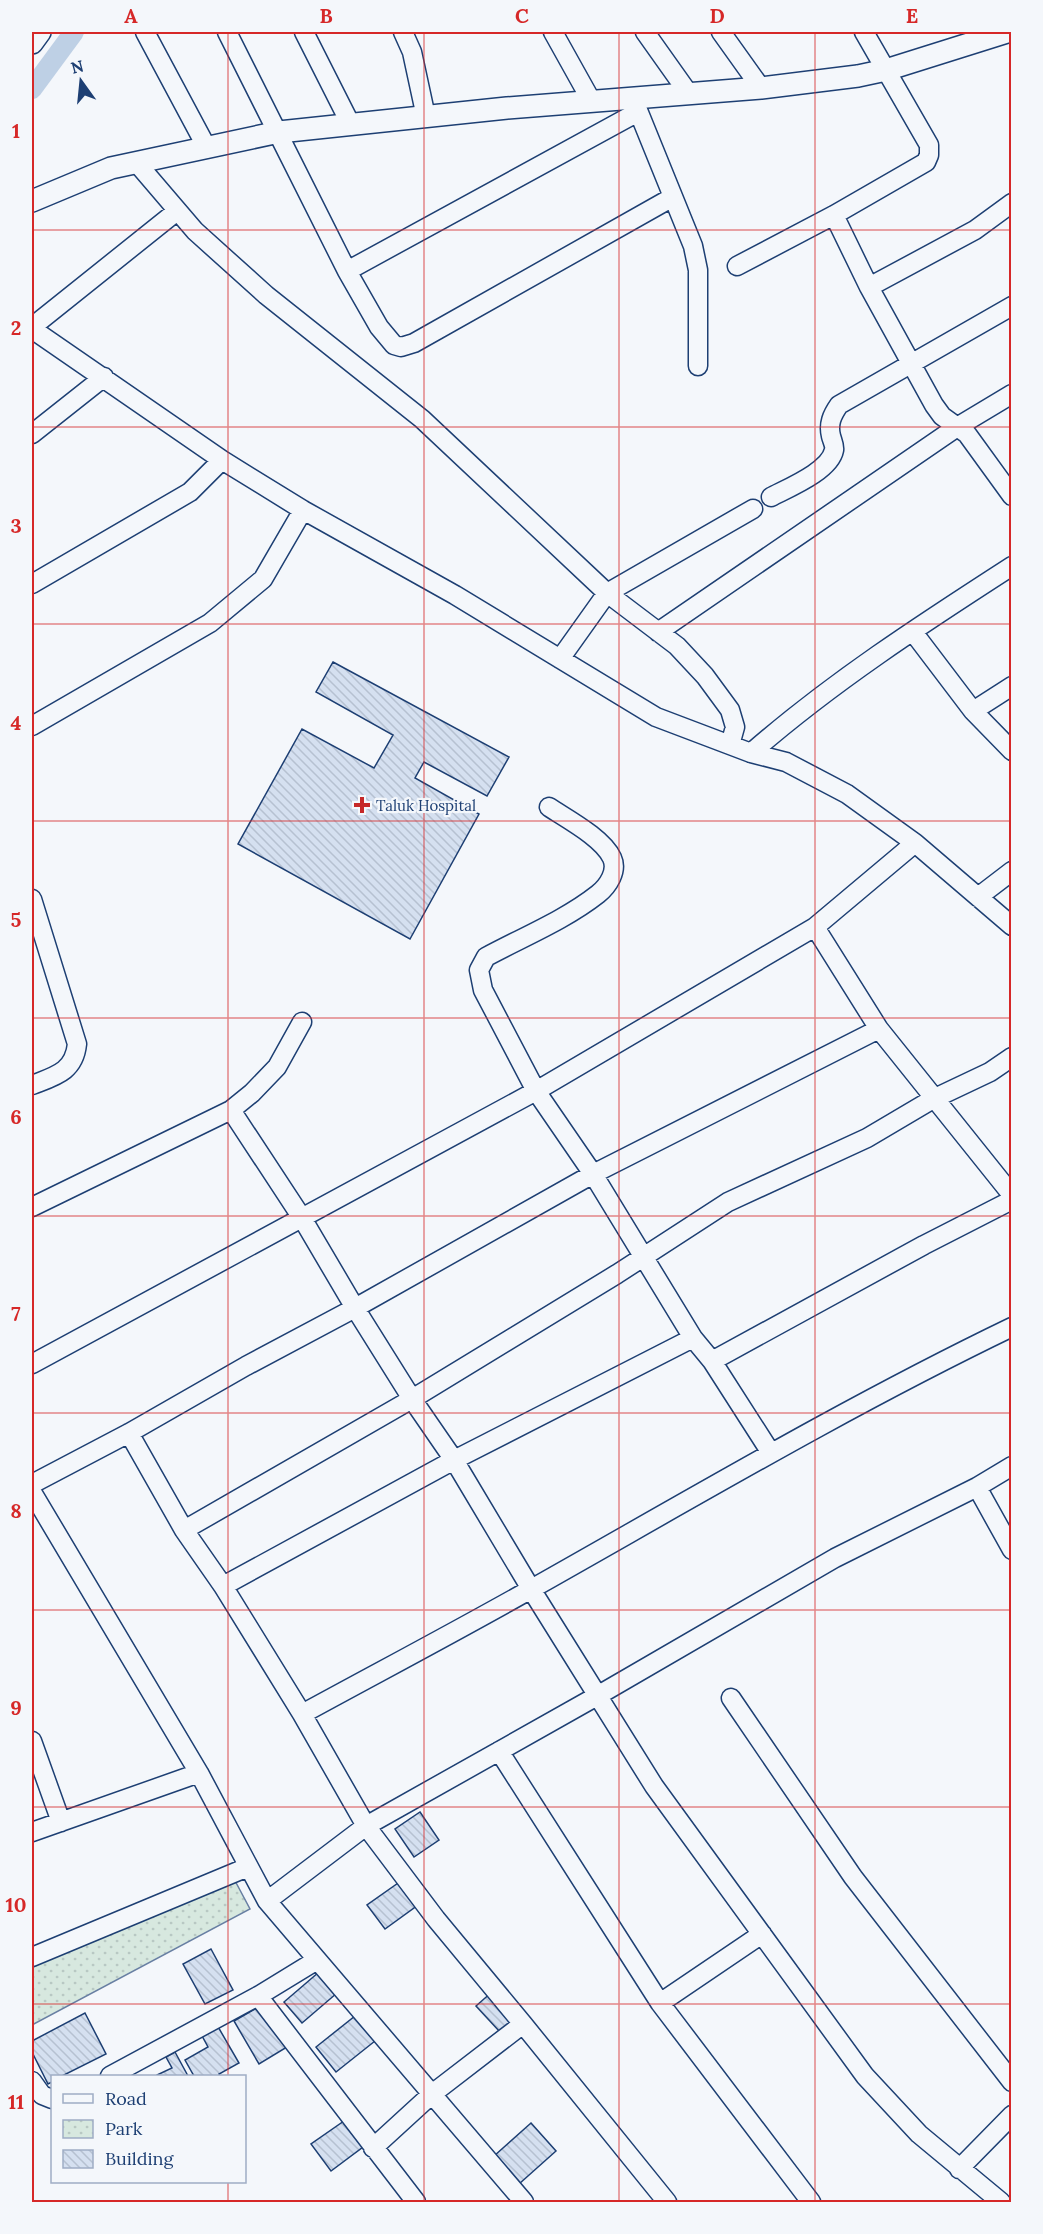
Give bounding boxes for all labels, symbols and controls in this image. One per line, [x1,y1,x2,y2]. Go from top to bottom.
text: A [124,3,138,28]
text: B [319,3,333,28]
text: C [515,3,529,28]
text: D [709,3,725,28]
text: E [906,3,918,28]
north arrow [51,51,111,111]
text: N [69,55,86,78]
text: 1 [12,118,20,143]
text: 2 [11,315,21,340]
text: 3 [10,513,22,538]
text: 4 [11,710,22,735]
marker: Taluk Hospital [353,796,371,814]
place label: Taluk Hospital [376,796,476,815]
text: 5 [11,907,22,932]
text: 6 [10,1104,22,1129]
text: 7 [11,1301,21,1326]
text: 8 [10,1498,22,1523]
text: 9 [10,1695,22,1720]
text: 10 [6,1892,26,1917]
legend [51,2075,246,2183]
text: Road [105,2087,147,2110]
text: 11 [8,2089,24,2114]
text: Park [105,2117,143,2140]
text: Building [105,2147,175,2170]

